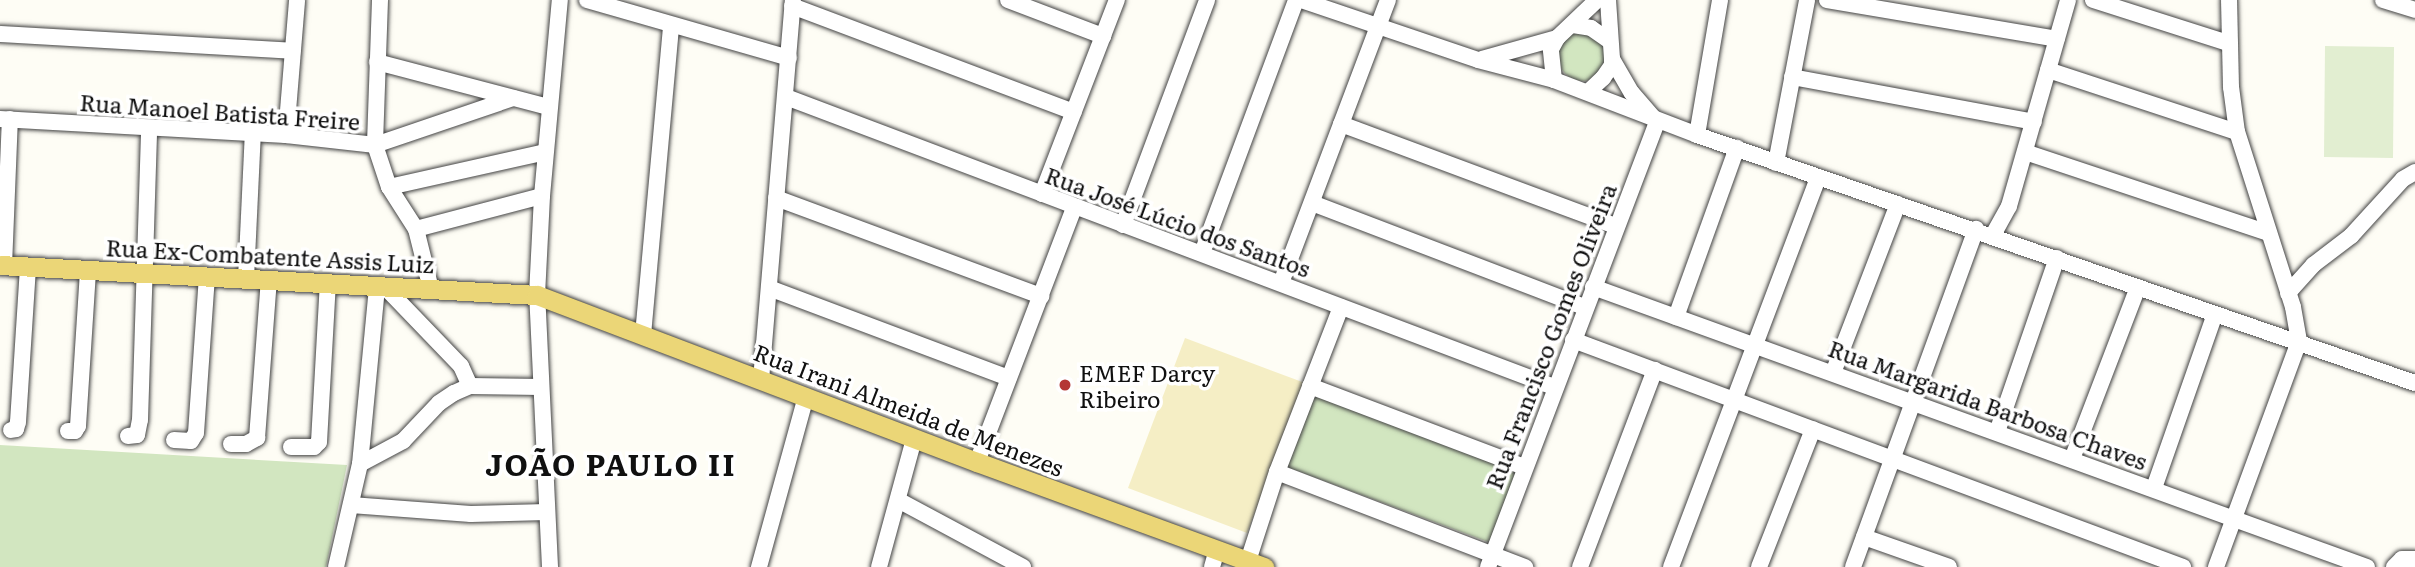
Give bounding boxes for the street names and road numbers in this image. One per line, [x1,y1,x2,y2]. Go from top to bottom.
street label: Rua Manoel Batista Freire [79,87,361,135]
street label: Rua José Lúcio dos Santos [1042,160,1314,282]
street label: Rua Francisco Gomes Oliveira [1479,179,1621,493]
street label: Rua Ex-Combatente Assis Luiz [105,233,435,277]
street label: Rua Margarida Barbosa Chaves [1825,333,2151,475]
street label: Rua Irani Almeida de Menezes [750,337,1068,481]

